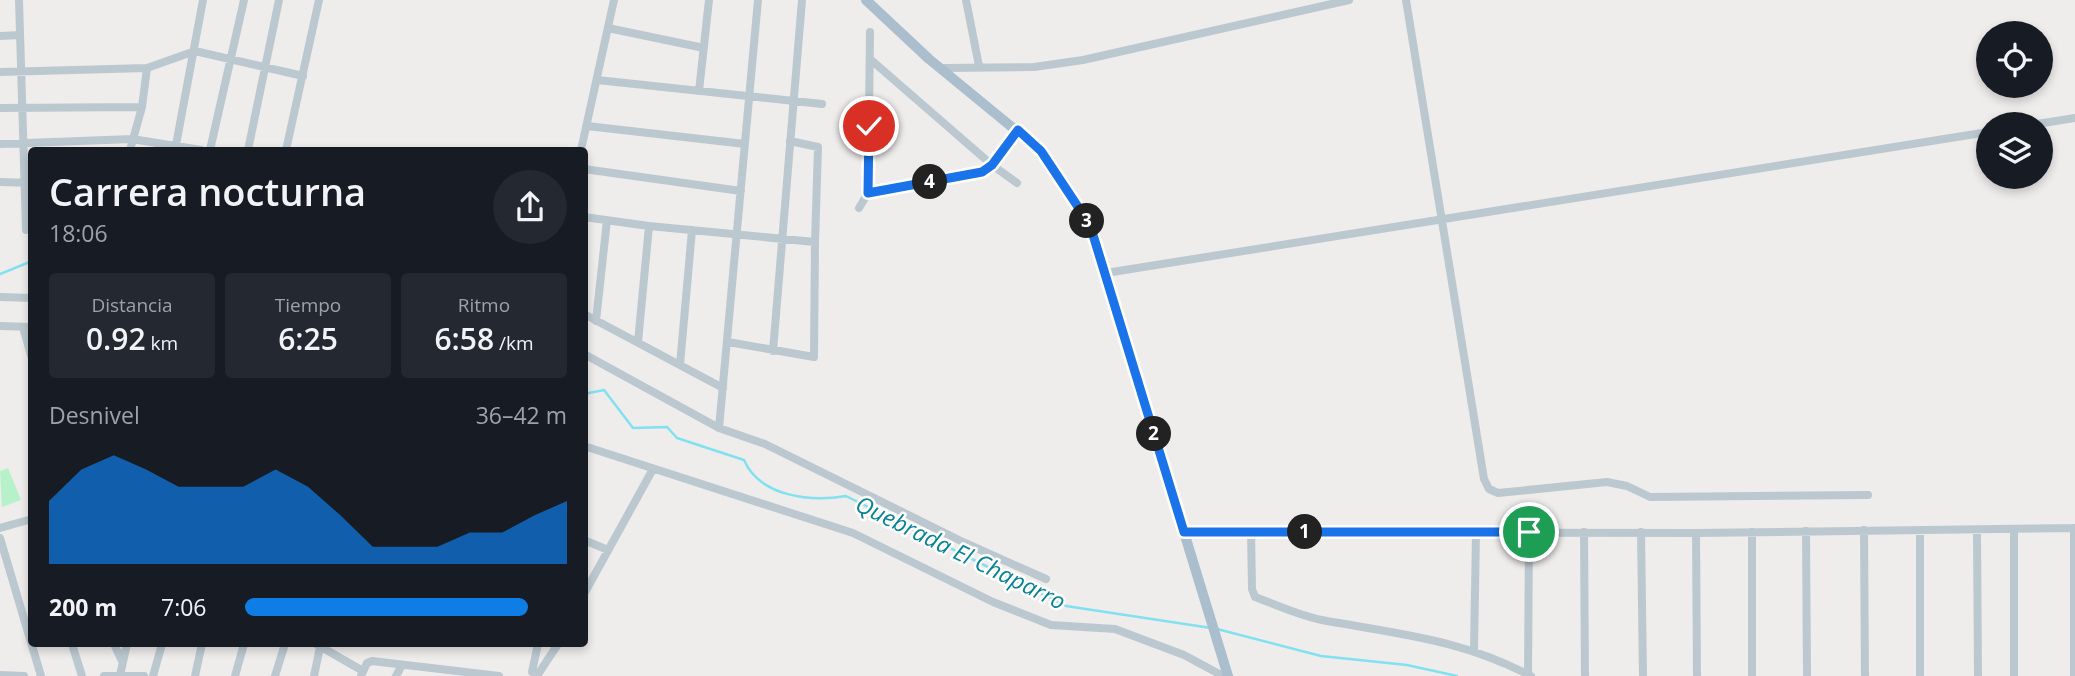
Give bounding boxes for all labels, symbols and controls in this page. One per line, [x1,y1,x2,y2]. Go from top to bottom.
map controls [1976,21,2053,189]
button: locate [1976,21,2053,98]
pin [839,96,899,156]
icon: check [850,107,888,145]
button: layers [1976,112,2053,189]
pin: 4 [912,164,948,200]
text: Carrera nocturna [49,165,366,217]
text: 4 [924,168,935,194]
button: share [493,170,567,244]
pin: 3 [1070,204,1104,238]
text: 3 [1081,207,1092,233]
text: 18:06 [49,217,108,249]
text: Distancia [91,292,173,318]
text: Tiempo [275,292,341,318]
text: Ritmo [458,292,510,318]
text: 0.92 [86,318,146,359]
text: 6:25 [278,318,338,359]
text: 6:58 [434,318,494,359]
text: km [146,330,178,356]
text: /km [494,330,534,356]
text: Desnivel [49,399,140,431]
text: 36–42 m [476,399,567,431]
pin: 2 [1136,416,1172,452]
text: 2 [1148,420,1159,446]
water label: Quebrada El Chaparro [851,487,1071,617]
pin [1499,502,1559,562]
icon: arrive [1510,513,1548,551]
pin: 1 [1288,514,1322,550]
text: 1 [1299,518,1310,544]
text: 200 m [49,591,117,623]
text: 7:06 [161,591,207,623]

